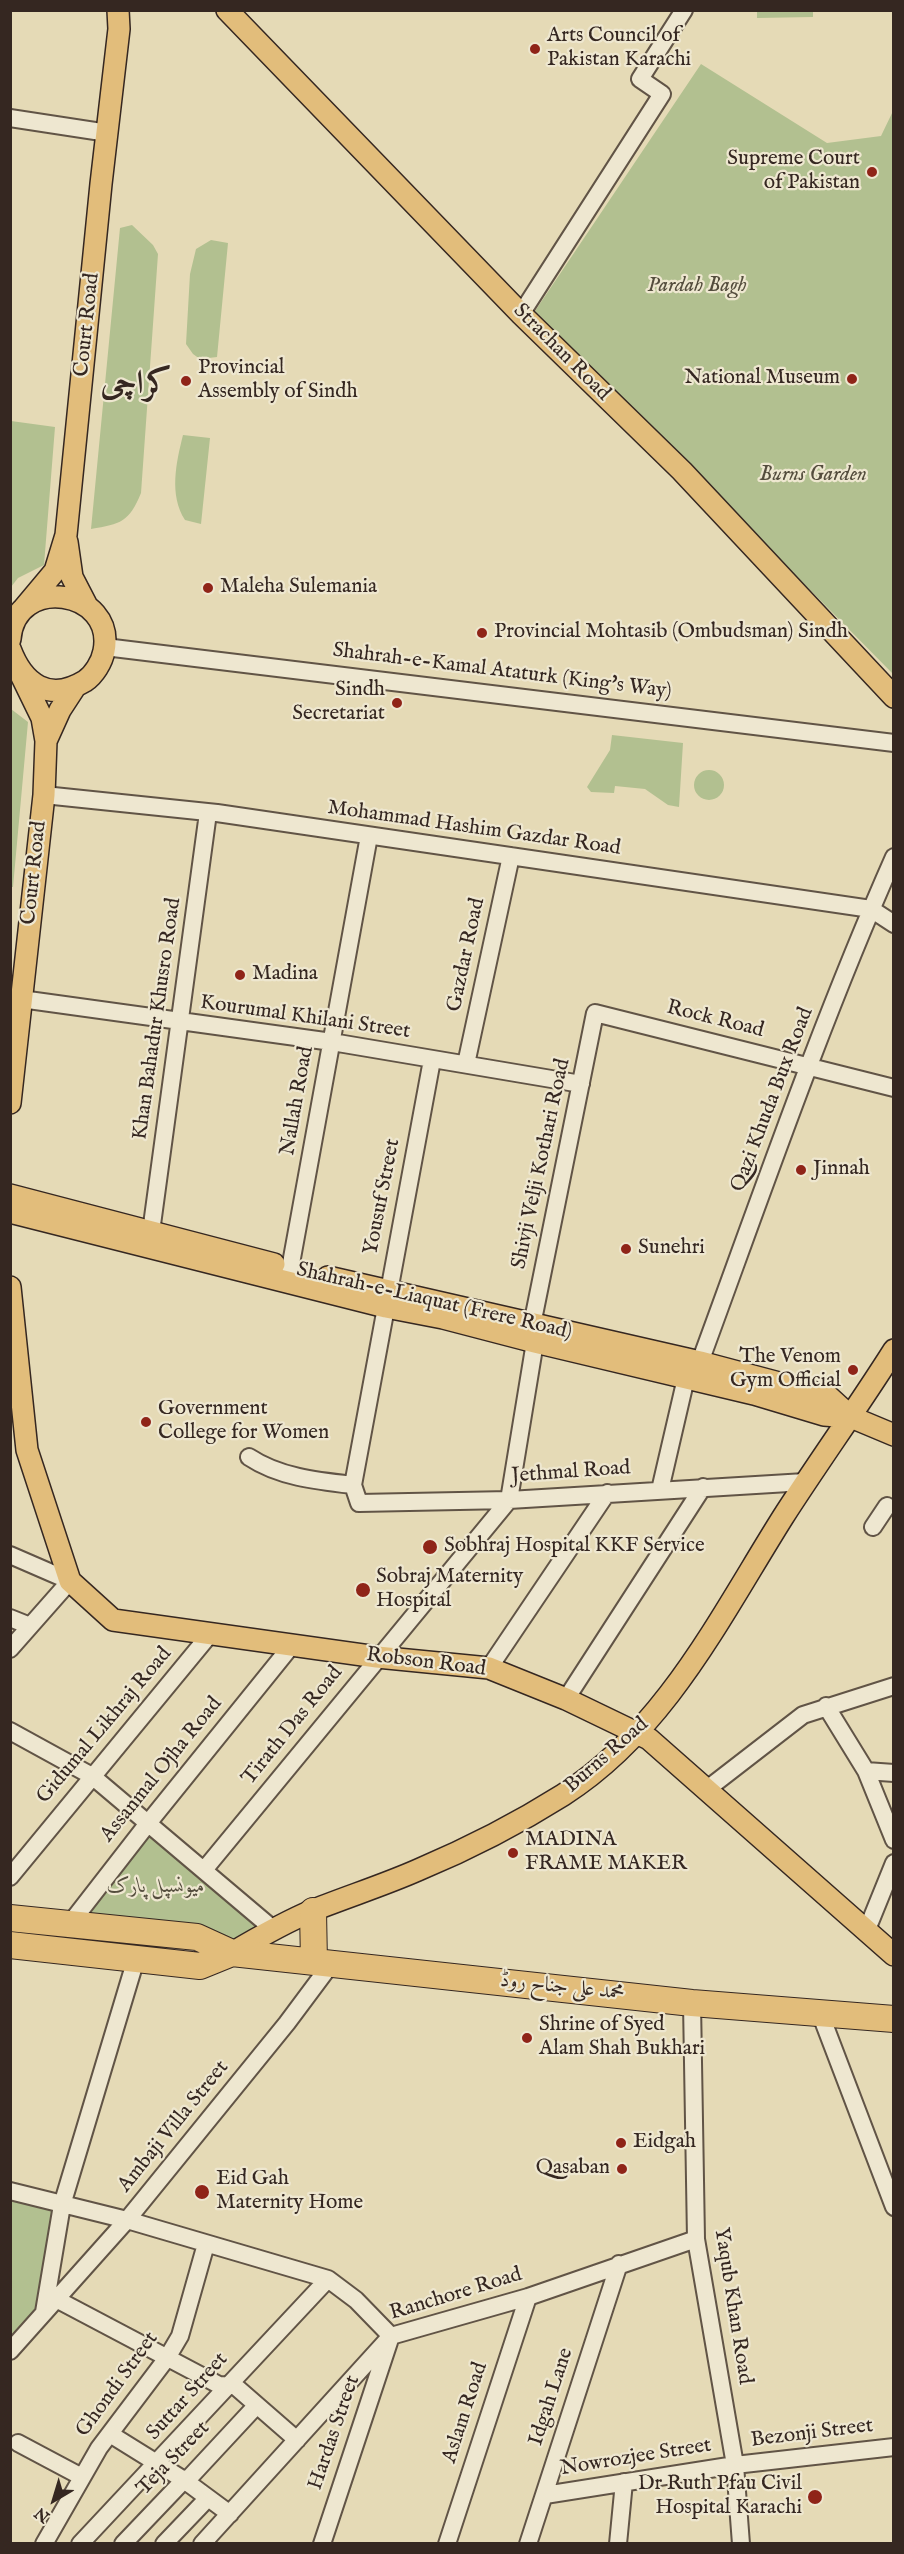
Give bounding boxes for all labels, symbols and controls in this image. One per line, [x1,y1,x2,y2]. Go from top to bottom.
place label: Arts Council of Pakistan Karachi [547,24,691,74]
marker: Arts Council of Pakistan Karachi [528,42,542,56]
place label: Supreme Court of Pakistan [727,147,860,197]
marker: Supreme Court of Pakistan [865,165,879,179]
street label: Court Road [70,272,106,378]
park label: Pardah Bagh [647,274,747,300]
street label: Strachan Road [507,299,615,407]
place label: Provincial Assembly of Sindh [198,356,358,406]
district label: کراچی [100,366,172,406]
place label: National Museum [684,366,840,392]
marker: National Museum [845,372,859,386]
marker: Provincial Assembly of Sindh [179,374,193,388]
park label: Burns Garden [759,463,867,489]
place label: Maleha Sulemania [220,575,377,601]
marker: Maleha Sulemania [201,581,215,595]
place label: Provincial Mohtasib (Ombudsman) Sindh [494,620,848,646]
marker: Provincial Mohtasib (Ombudsman) Sindh [475,626,489,640]
street label: Shahrah-e-Kamal Ataturk (King's Way) [331,639,673,705]
place label: Sindh Secretariat [292,678,385,728]
marker: Sindh Secretariat [390,696,404,710]
street label: Mohammad Hashim Gazdar Road [326,796,622,862]
street label: Court Road [17,820,53,926]
street label: Khan Bahadur Khusro Road [129,896,187,1142]
street label: Gazdar Road [443,896,491,1014]
place label: Madina [252,962,318,988]
marker: Madina [233,968,247,982]
street label: Kourumal Khilani Street [198,991,412,1045]
street label: Rock Road [664,996,766,1044]
street label: Qazi Khuda Bux Road [726,1004,820,1196]
street label: Nallah Road [276,1044,320,1158]
street label: Shivji Velji Kothari Road [507,1057,577,1271]
street label: Yousuf Street [359,1137,407,1257]
place label: Jinnah [813,1157,870,1183]
marker: Jinnah [794,1163,808,1177]
place label: Sunehri [638,1236,705,1262]
marker: Sunehri [619,1242,633,1256]
street label: Shahrah-e-Liaquat (Frere Road) [294,1258,574,1346]
place label: The Venom Gym Official [730,1345,841,1395]
marker: The Venom Gym Official [846,1363,860,1377]
place label: Government College for Women [158,1397,329,1447]
marker: Government College for Women [139,1415,153,1429]
street label: Jethmal Road [511,1456,631,1490]
place label: Sobhraj Hospital KKF Service [444,1534,705,1560]
marker: Sobhraj Hospital KKF Service [421,1538,439,1556]
place label: Sobraj Maternity Hospital [376,1565,523,1615]
marker: Sobraj Maternity Hospital [354,1581,372,1599]
street label: Gidumal Likhraj Road [32,1643,178,1809]
street label: Robson Road [365,1643,487,1683]
street label: Tirath Das Road [237,1661,349,1791]
street label: Assanmal Ojha Road [96,1692,228,1848]
street label: Burns Road [560,1713,654,1799]
place label: MADINA FRAME MAKER [525,1828,687,1878]
marker: MADINA FRAME MAKER [506,1846,520,1860]
park label: میونسپل پارک [107,1875,205,1901]
street label: محمد علی جناح روڈ [499,1969,625,2007]
place label: Shrine of Syed Alam Shah Bukhari [539,2013,705,2063]
marker: Shrine of Syed Alam Shah Bukhari [520,2031,534,2045]
street label: Ambaji Villa Street [113,2056,235,2198]
place label: Eidgah [633,2130,696,2156]
marker: Eidgah [614,2136,628,2150]
place label: Qasaban [536,2156,610,2182]
marker: Qasaban [615,2162,629,2176]
place label: Eid Gah Maternity Home [216,2167,363,2217]
marker: Eid Gah Maternity Home [193,2183,211,2201]
street label: Yaqub Khan Road [707,2226,757,2386]
street label: Ranchore Road [387,2263,525,2327]
street label: Ghondi Street [71,2328,165,2442]
street label: Idgah Lane [524,2345,580,2449]
street label: Suttar Street [142,2348,234,2446]
street label: Aslam Road [438,2359,494,2467]
street label: Hardas Street [304,2373,366,2493]
street label: Bezonji Street [749,2414,875,2454]
street label: Teja Street [132,2416,216,2502]
street label: Nowrozjee Street [559,2434,713,2482]
north arrow [24,2470,84,2530]
place label: Dr Ruth Pfau Civil Hospital Karachi [638,2472,802,2522]
marker: Dr Ruth Pfau Civil Hospital Karachi [806,2488,824,2506]
text: N [31,2502,55,2526]

